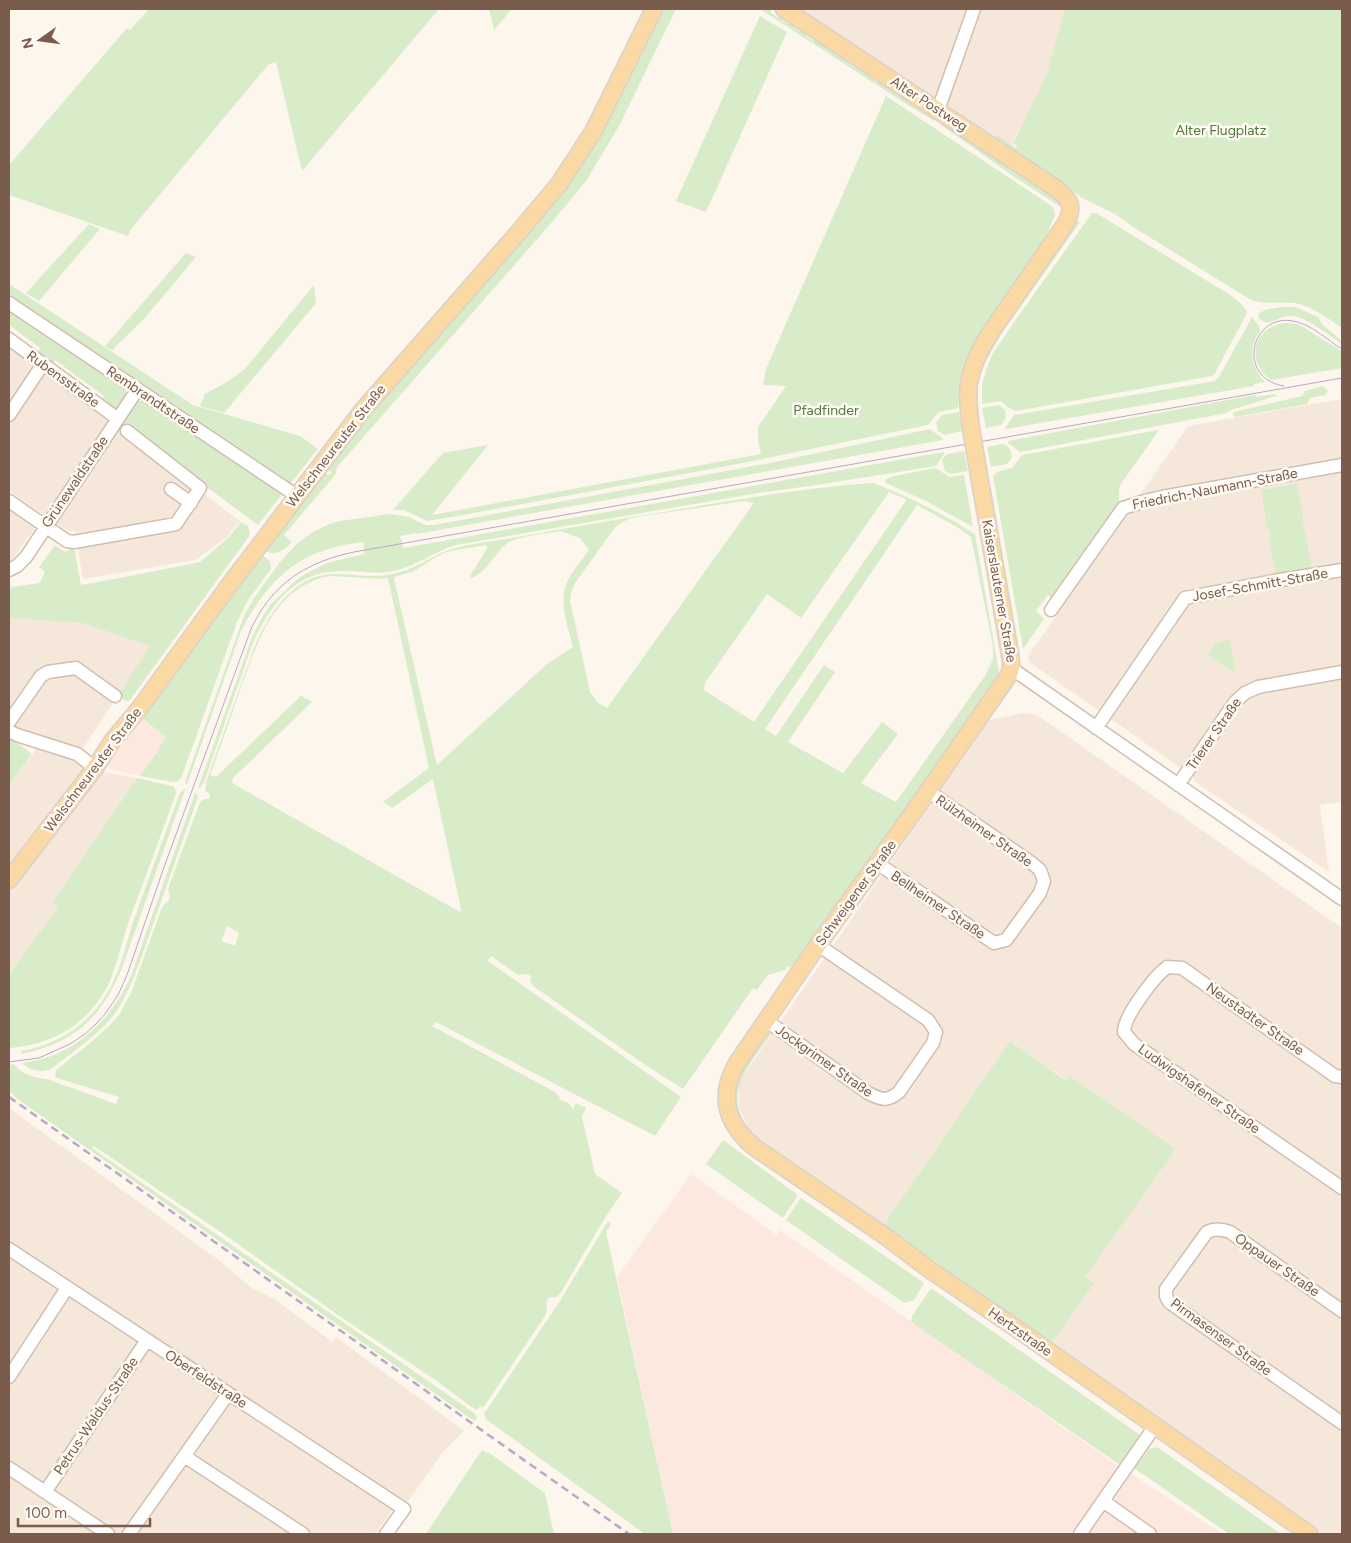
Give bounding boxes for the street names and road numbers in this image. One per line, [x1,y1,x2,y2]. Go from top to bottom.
street label: Alter Postweg [887,73,971,135]
street label: Rubensstraße [23,347,103,411]
street label: Rembrandtstraße [103,362,203,438]
street label: Welschneureuter Straße [283,381,390,511]
street label: Grünewaldstraße [38,433,112,531]
street label: Friedrich-Naumann-Straße [1131,465,1299,513]
street label: Kaiserslauterner Straße [978,518,1020,664]
street label: Josef-Schmitt-Straße [1191,565,1329,605]
street label: Trierer Straße [1183,694,1245,774]
street label: Welschneureuter Straße [41,704,146,836]
street label: Rülzheimer Straße [932,791,1036,871]
street label: Schweigener Straße [812,837,900,949]
street label: Bellheimer Straße [888,867,989,943]
street label: Neustadter Straße [1203,979,1308,1059]
street label: Jockgrimer Straße [772,1021,876,1101]
street label: Ludwigshafener Straße [1135,1040,1264,1138]
street label: Oppauer Straße [1231,1230,1323,1301]
street label: Pirmasenser Straße [1167,1295,1275,1380]
street label: Hertzstraße [985,1304,1056,1360]
street label: Oberfeldstraße [162,1346,251,1412]
street label: Petrus-Waldus-Straße [50,1354,142,1478]

